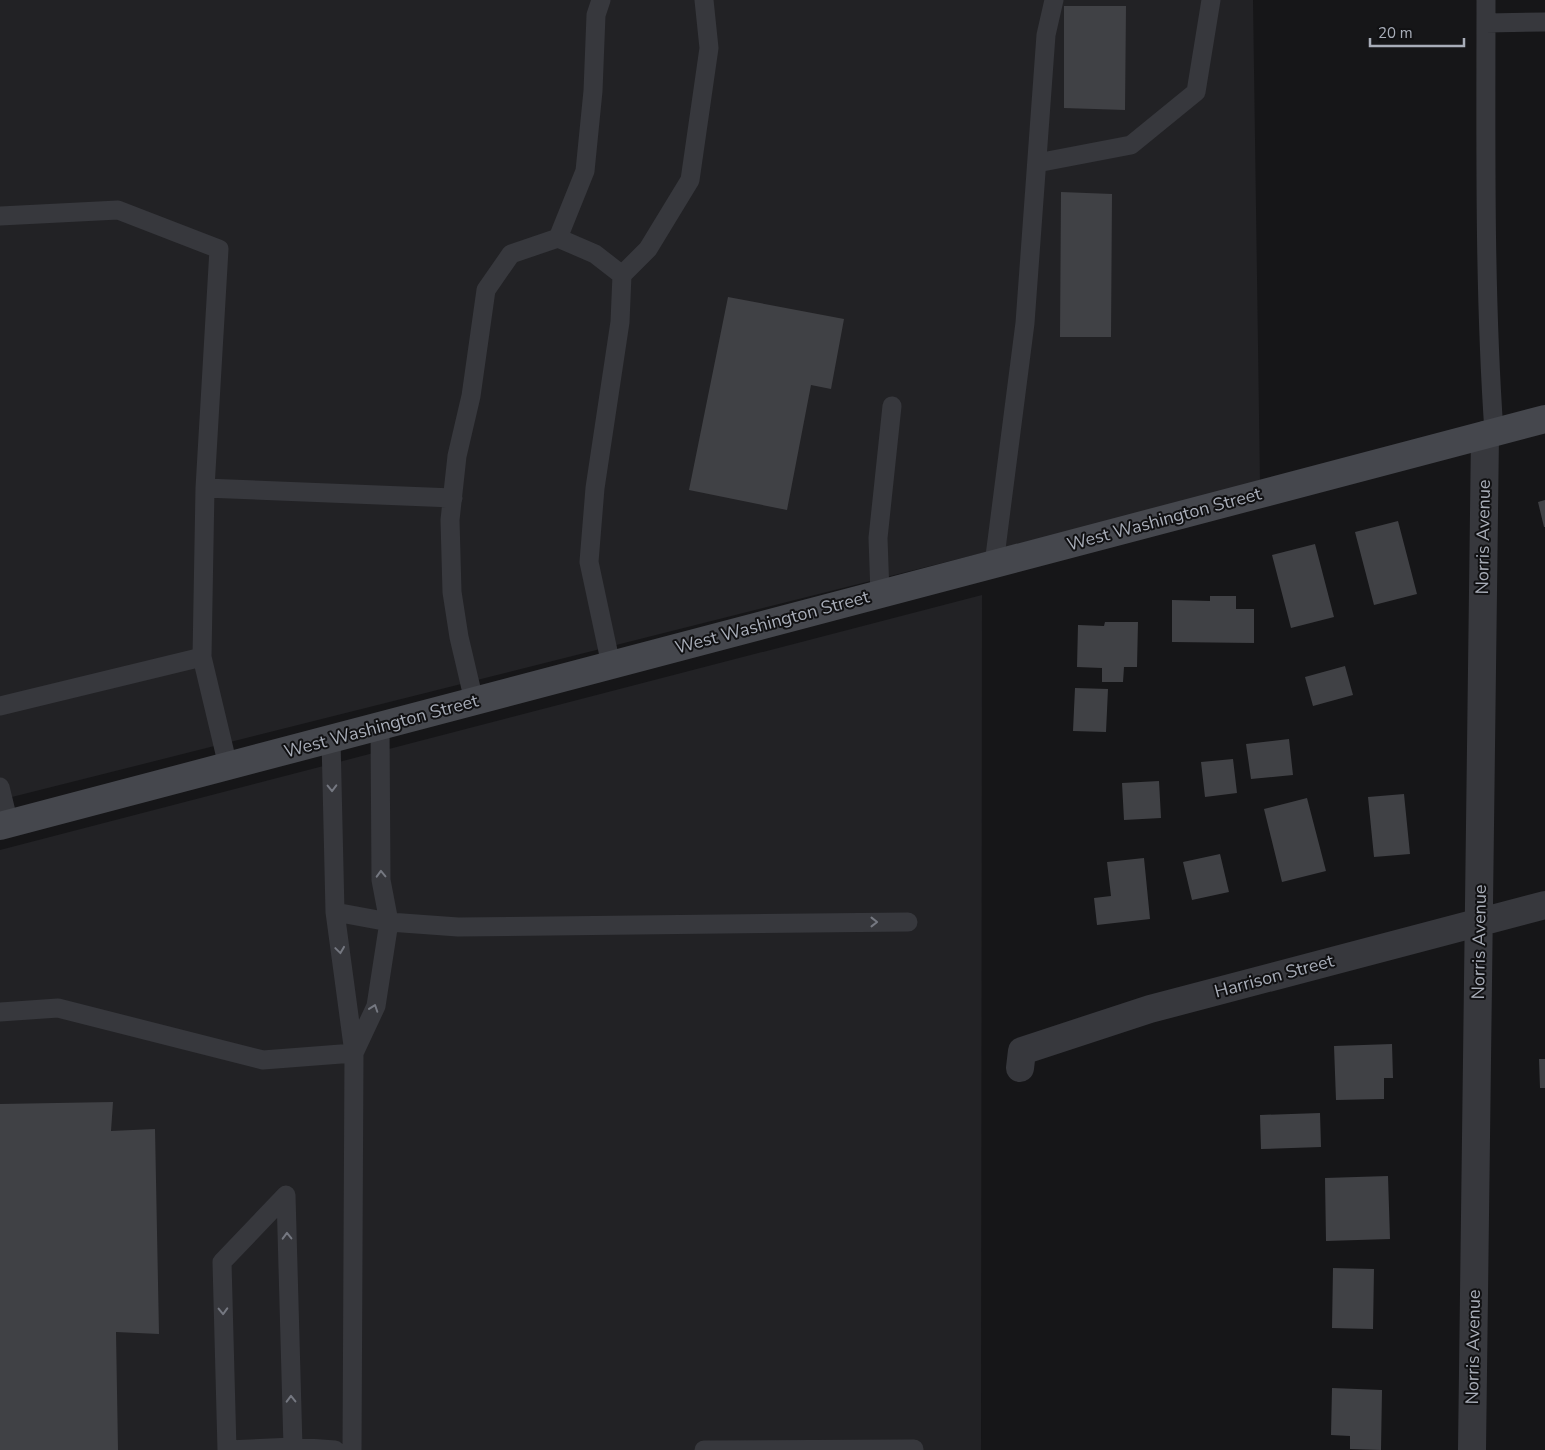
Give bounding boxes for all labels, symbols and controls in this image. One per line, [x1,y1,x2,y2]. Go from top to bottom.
scale bar [1370,15,1464,47]
text: 20 m [1378,23,1413,43]
street label: Norris Avenue [1470,479,1496,595]
street label: West Washington Street [1064,481,1264,556]
street label: West Washington Street [672,584,872,659]
street label: West Washington Street [281,688,481,763]
one-way arrow [327,784,337,792]
one-way arrow [376,870,386,878]
street label: Norris Avenue [1466,884,1492,1000]
one-way arrow [871,917,879,927]
one-way arrow [334,946,345,954]
street label: Harrison Street [1212,948,1337,1004]
one-way arrow [368,1005,378,1013]
one-way arrow [282,1232,292,1240]
street label: Norris Avenue [1460,1289,1486,1405]
one-way arrow [218,1307,229,1315]
one-way arrow [286,1394,296,1402]

